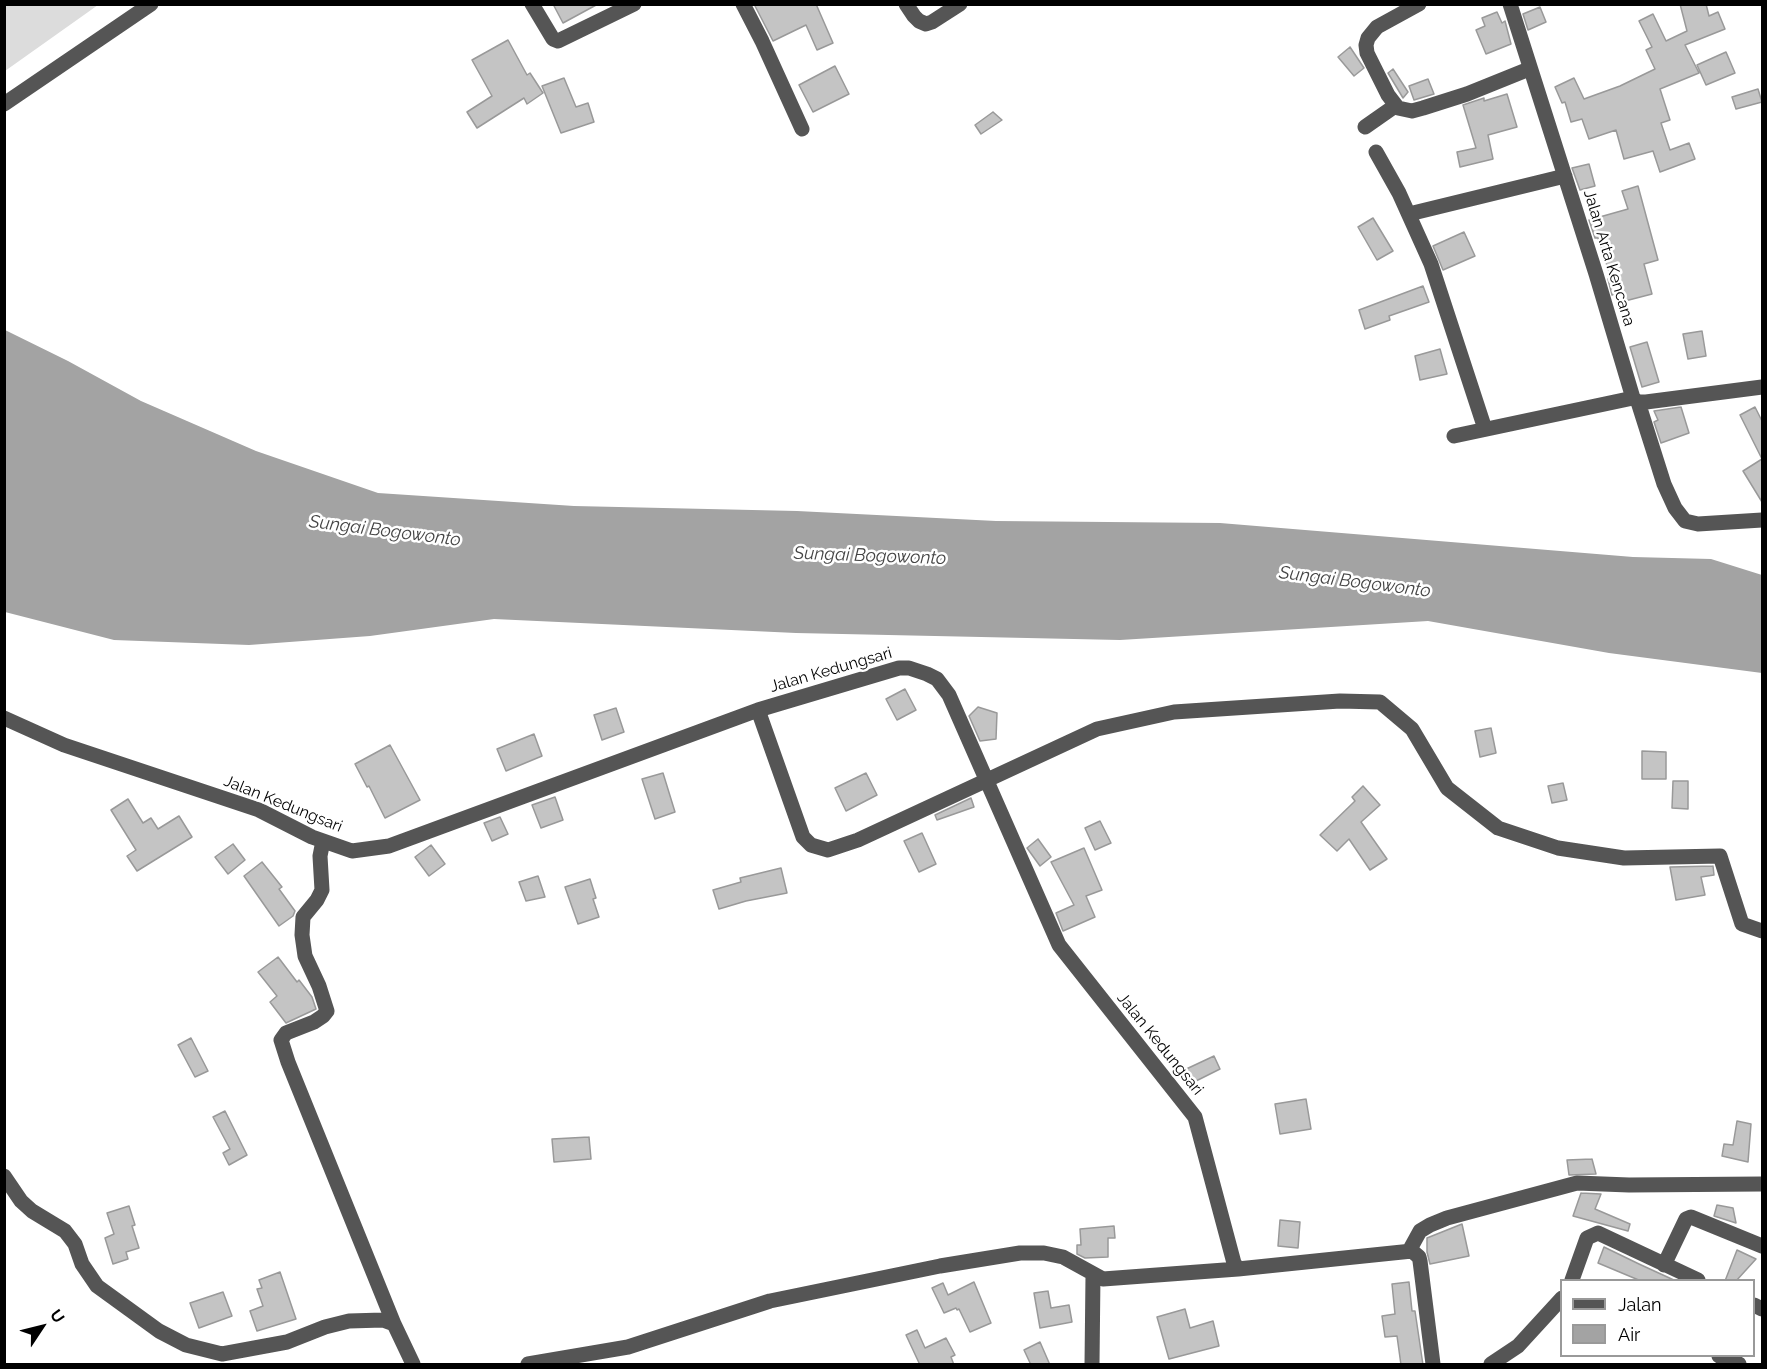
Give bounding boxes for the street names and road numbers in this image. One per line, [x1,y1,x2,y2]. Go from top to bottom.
street label: Jalan Arta Kencana [1579,188,1639,328]
street label: Jalan Kedungsari [768,643,894,697]
street label: Jalan Kedungsari [221,771,345,837]
street label: Jalan Kedungsari [1113,989,1207,1099]

